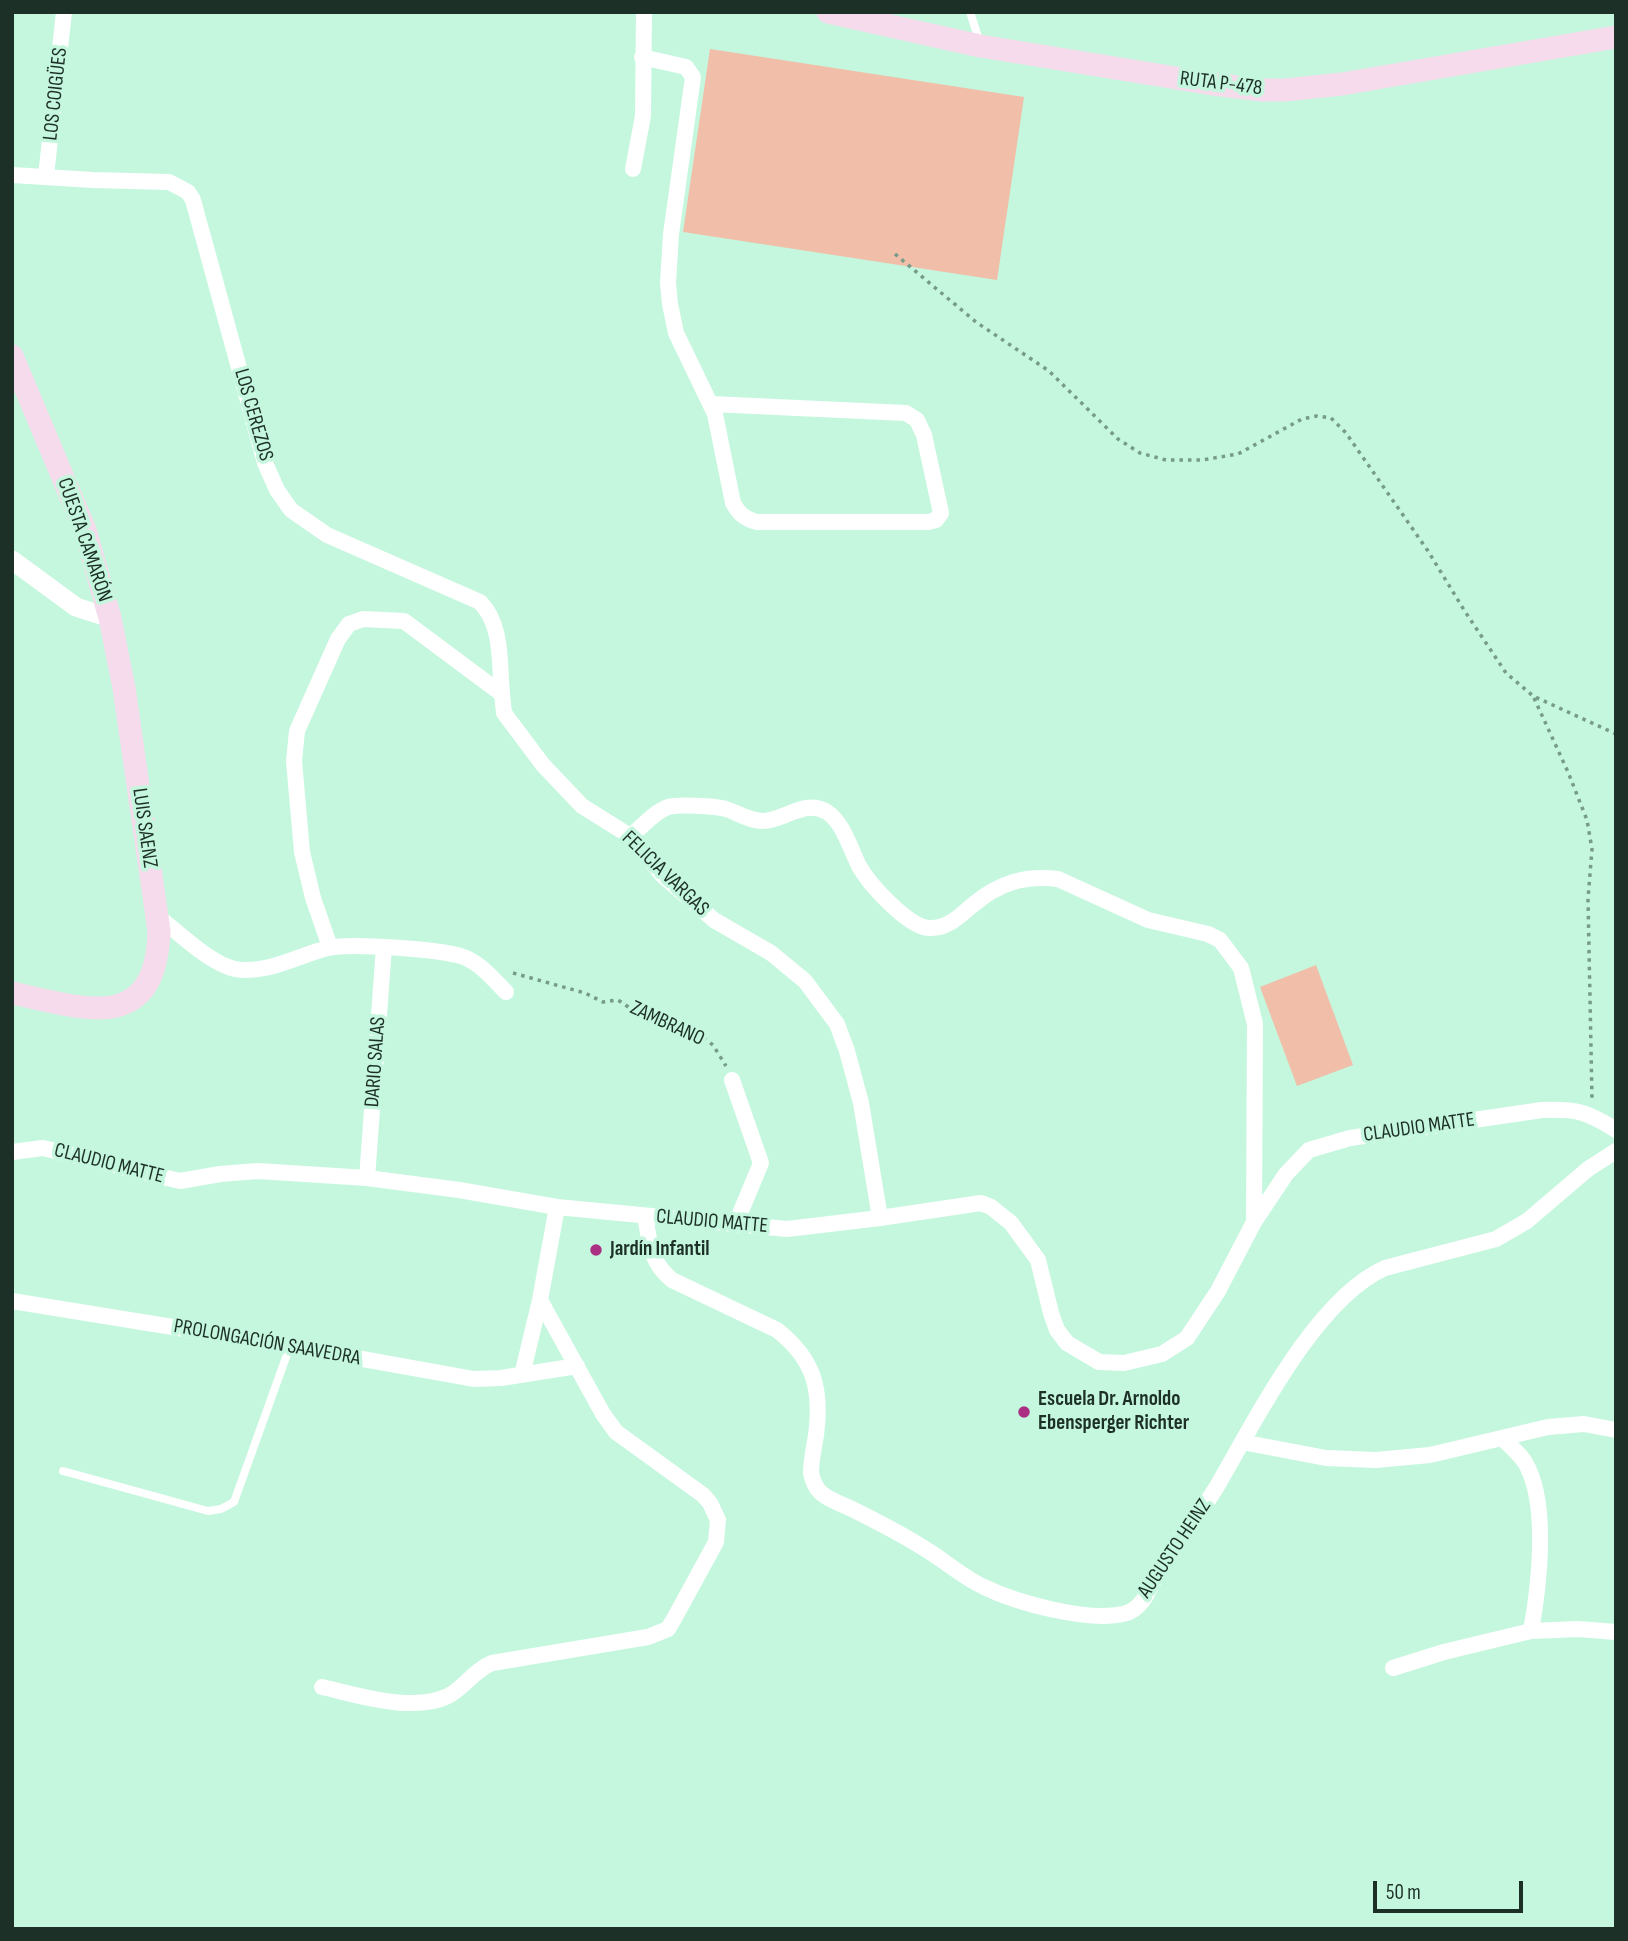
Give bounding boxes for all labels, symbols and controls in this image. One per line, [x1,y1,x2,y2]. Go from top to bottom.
street label: LOS COIGÜES [39,46,73,142]
street label: RUTA P-478 [1178,66,1264,102]
street label: LOS CEREZOS [228,366,278,464]
street label: CUESTA CAMARÓN [51,475,117,605]
street label: LUIS SAENZ [126,786,162,870]
street label: FELICIA VARGAS [616,826,714,922]
street label: ZAMBRANO [626,996,708,1052]
street label: DARIO SALAS [360,1016,392,1108]
street label: CLAUDIO MATTE [1362,1108,1476,1148]
street label: CLAUDIO MATTE [52,1138,166,1190]
street label: CLAUDIO MATTE [655,1205,769,1239]
place label: Jardín Infantil [610,1237,709,1263]
marker: Jardín Infantil [588,1242,604,1258]
street label: PROLONGACIÓN SAAVEDRA [172,1314,362,1372]
place label: Escuela Dr. Arnoldo Ebensperger Richter [1038,1387,1189,1437]
marker: Escuela Dr. Arnoldo Ebensperger Richter [1016,1404,1032,1420]
street label: AUGUSTO HEINZ [1133,1495,1217,1603]
scale bar [1376,1868,1526,1912]
text: 50 m [1386,1880,1421,1905]

